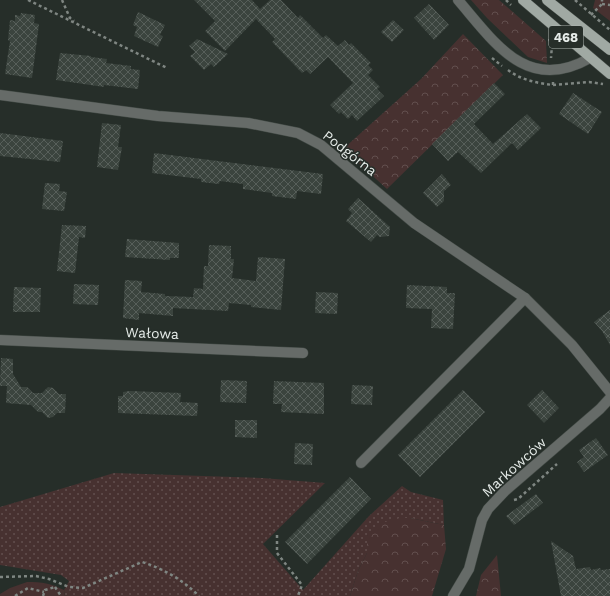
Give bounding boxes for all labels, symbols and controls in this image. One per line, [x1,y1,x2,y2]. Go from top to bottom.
road number: 468 [549,26,583,48]
street label: Podgórna [320,127,380,179]
street label: Wałowa [125,324,179,342]
street label: Markowców [479,434,550,500]

